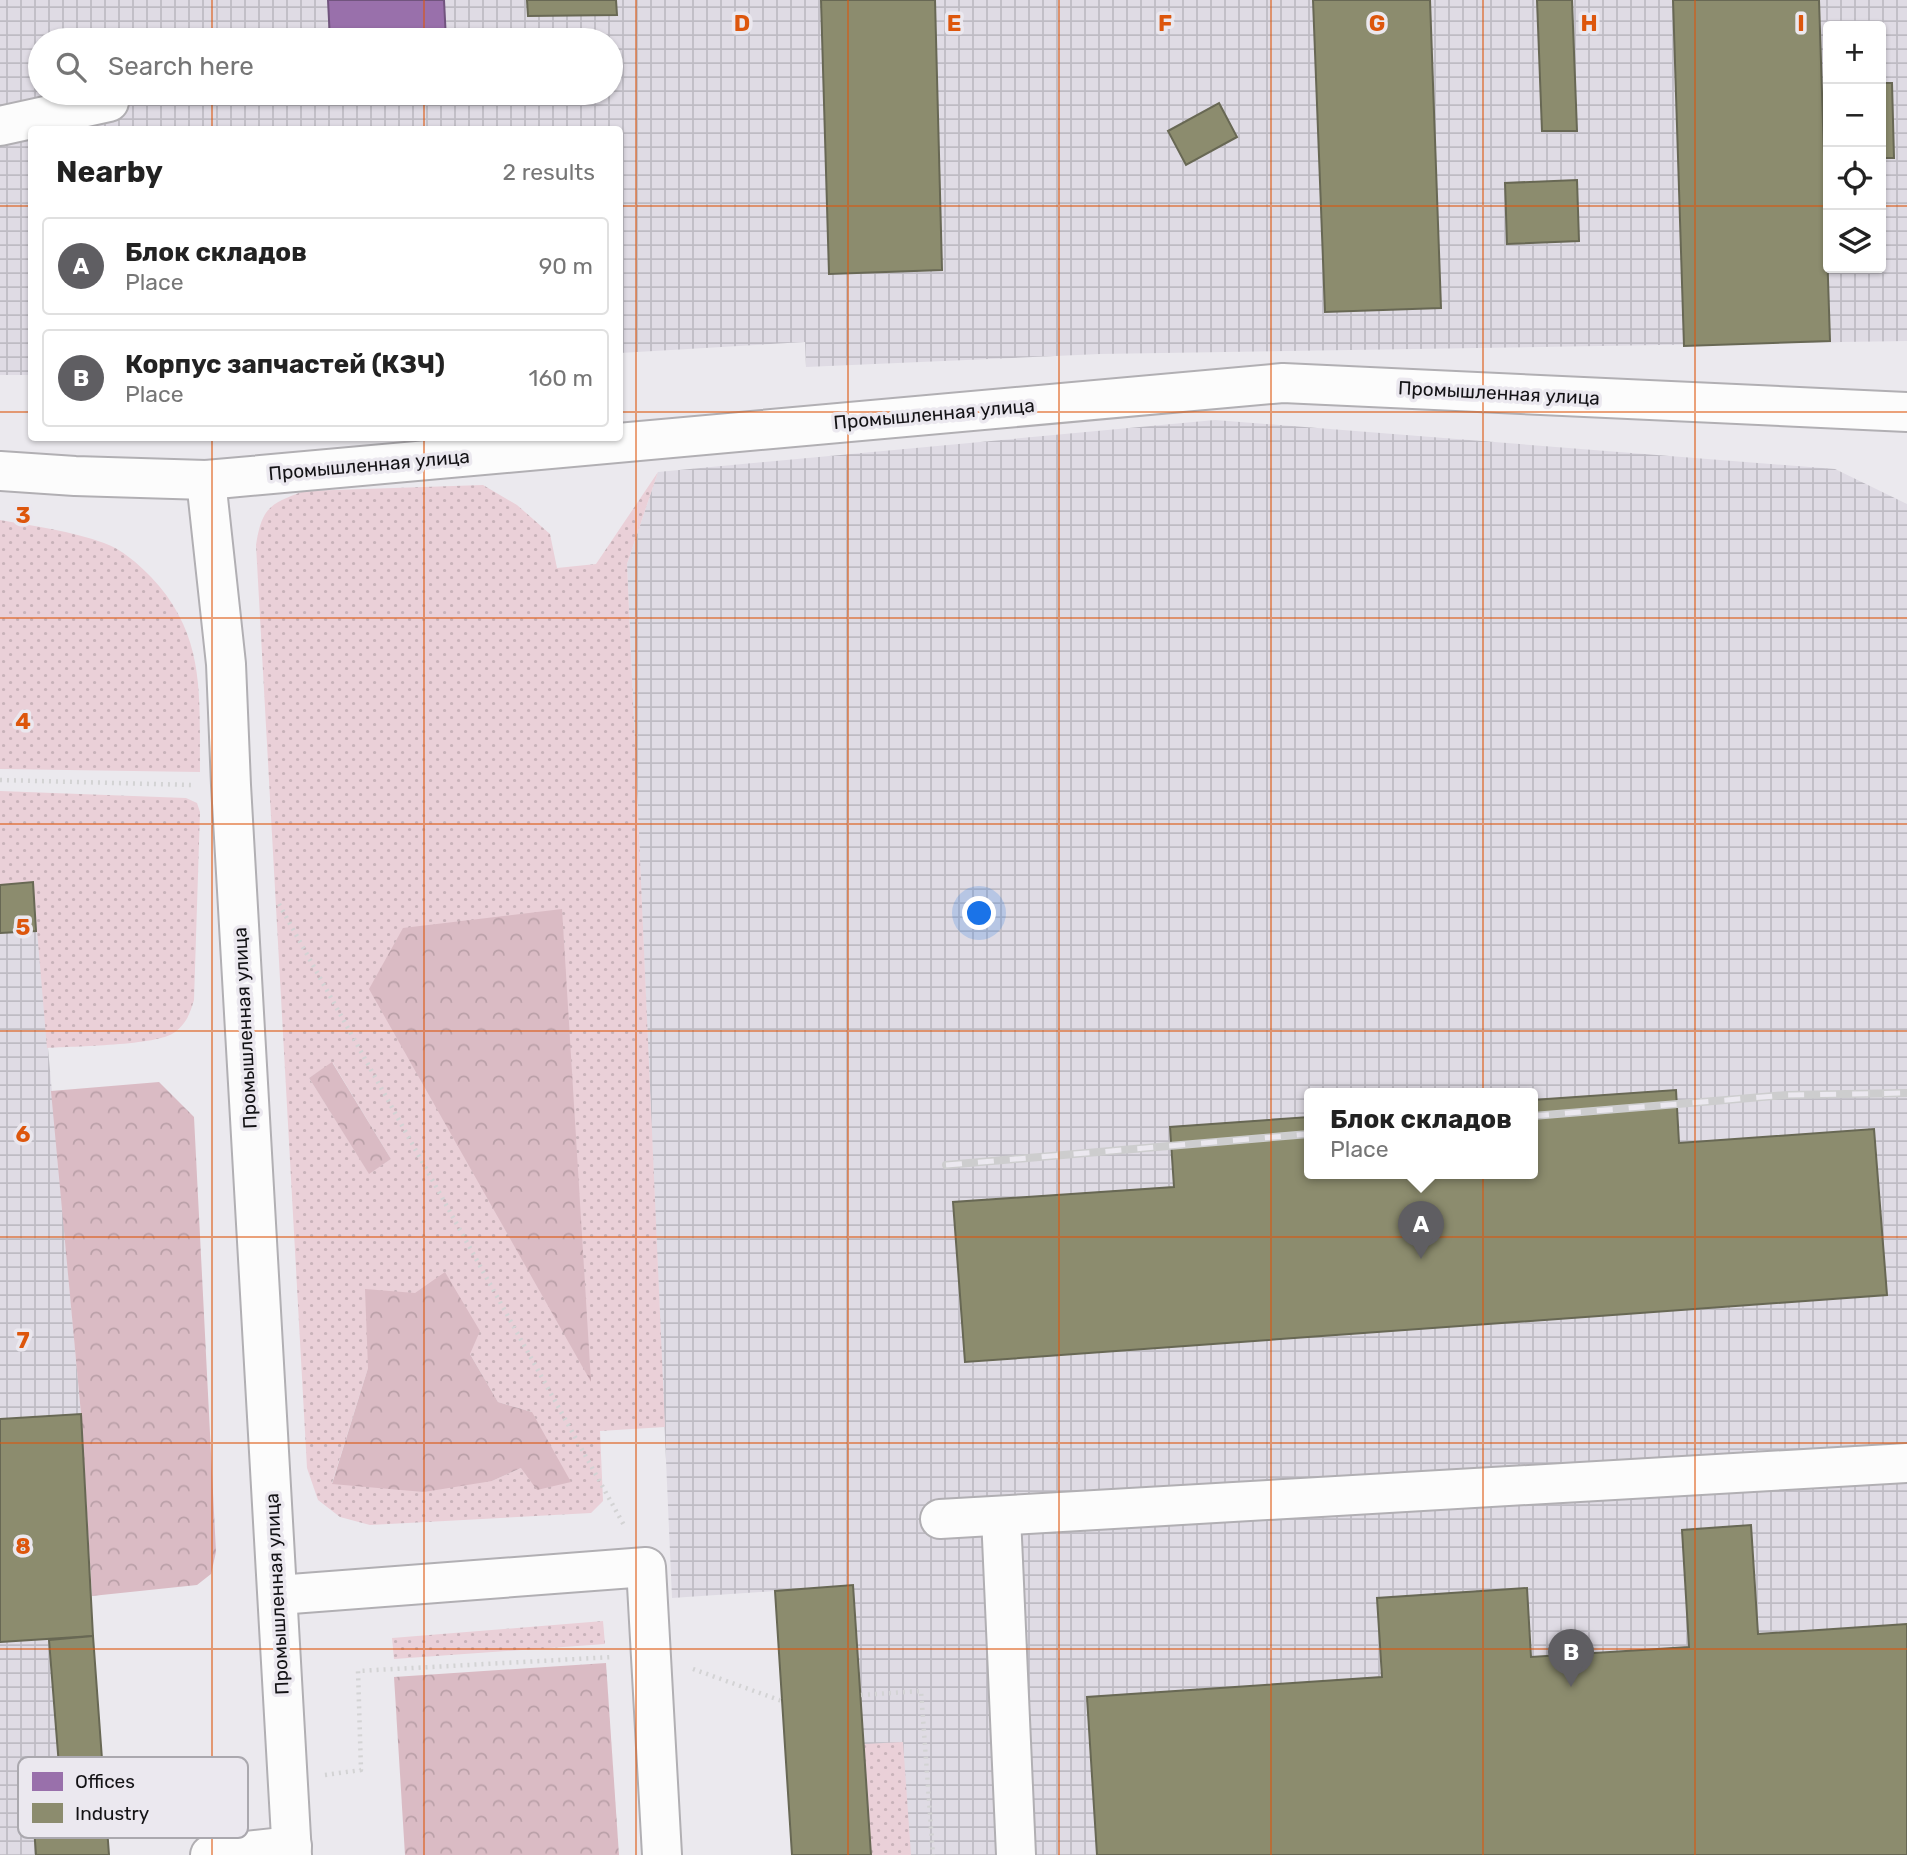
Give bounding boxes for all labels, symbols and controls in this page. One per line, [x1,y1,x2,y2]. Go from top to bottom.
text: D [734,9,750,37]
text: E [947,9,961,37]
text: F [1158,9,1172,37]
text: G [1369,9,1385,37]
text: H [1580,9,1598,37]
text: I [1797,9,1805,37]
map controls [1823,21,1886,273]
button: + [1823,21,1886,84]
search box [28,28,623,105]
icon: search [52,48,90,86]
text: Search here [108,51,254,82]
button: − [1823,84,1886,147]
button: locate [1823,147,1886,210]
text: Nearby [56,154,163,190]
text: 2 results [503,158,595,186]
button: layers [1823,210,1886,273]
text: Блок складов [125,237,307,268]
text: A [73,252,89,280]
text: 90 m [539,252,593,280]
text: Place [125,268,184,296]
text: Корпус запчастей (КЗЧ) [125,349,445,380]
text: B [73,364,89,392]
text: 160 m [529,364,593,392]
street label: Промышленная улица [1397,376,1601,410]
text: Place [125,380,184,408]
street label: Промышленная улица [832,394,1036,434]
street label: Промышленная улица [267,445,471,485]
text: 3 [15,501,31,529]
text: 4 [15,707,31,735]
your location [962,896,996,930]
text: 5 [16,913,31,941]
street label: Промышленная улица [228,926,262,1130]
popup [1304,1088,1538,1179]
text: Блок складов [1330,1104,1512,1135]
text: 6 [16,1120,31,1148]
text: Place [1330,1135,1389,1163]
pin: A [1398,1201,1444,1259]
text: 7 [16,1326,30,1354]
street label: Промышленная улица [260,1492,294,1696]
text: 8 [15,1532,31,1560]
pin: B [1548,1629,1594,1687]
legend [18,1757,248,1838]
text: Offices [75,1770,135,1793]
text: Industry [75,1802,149,1825]

